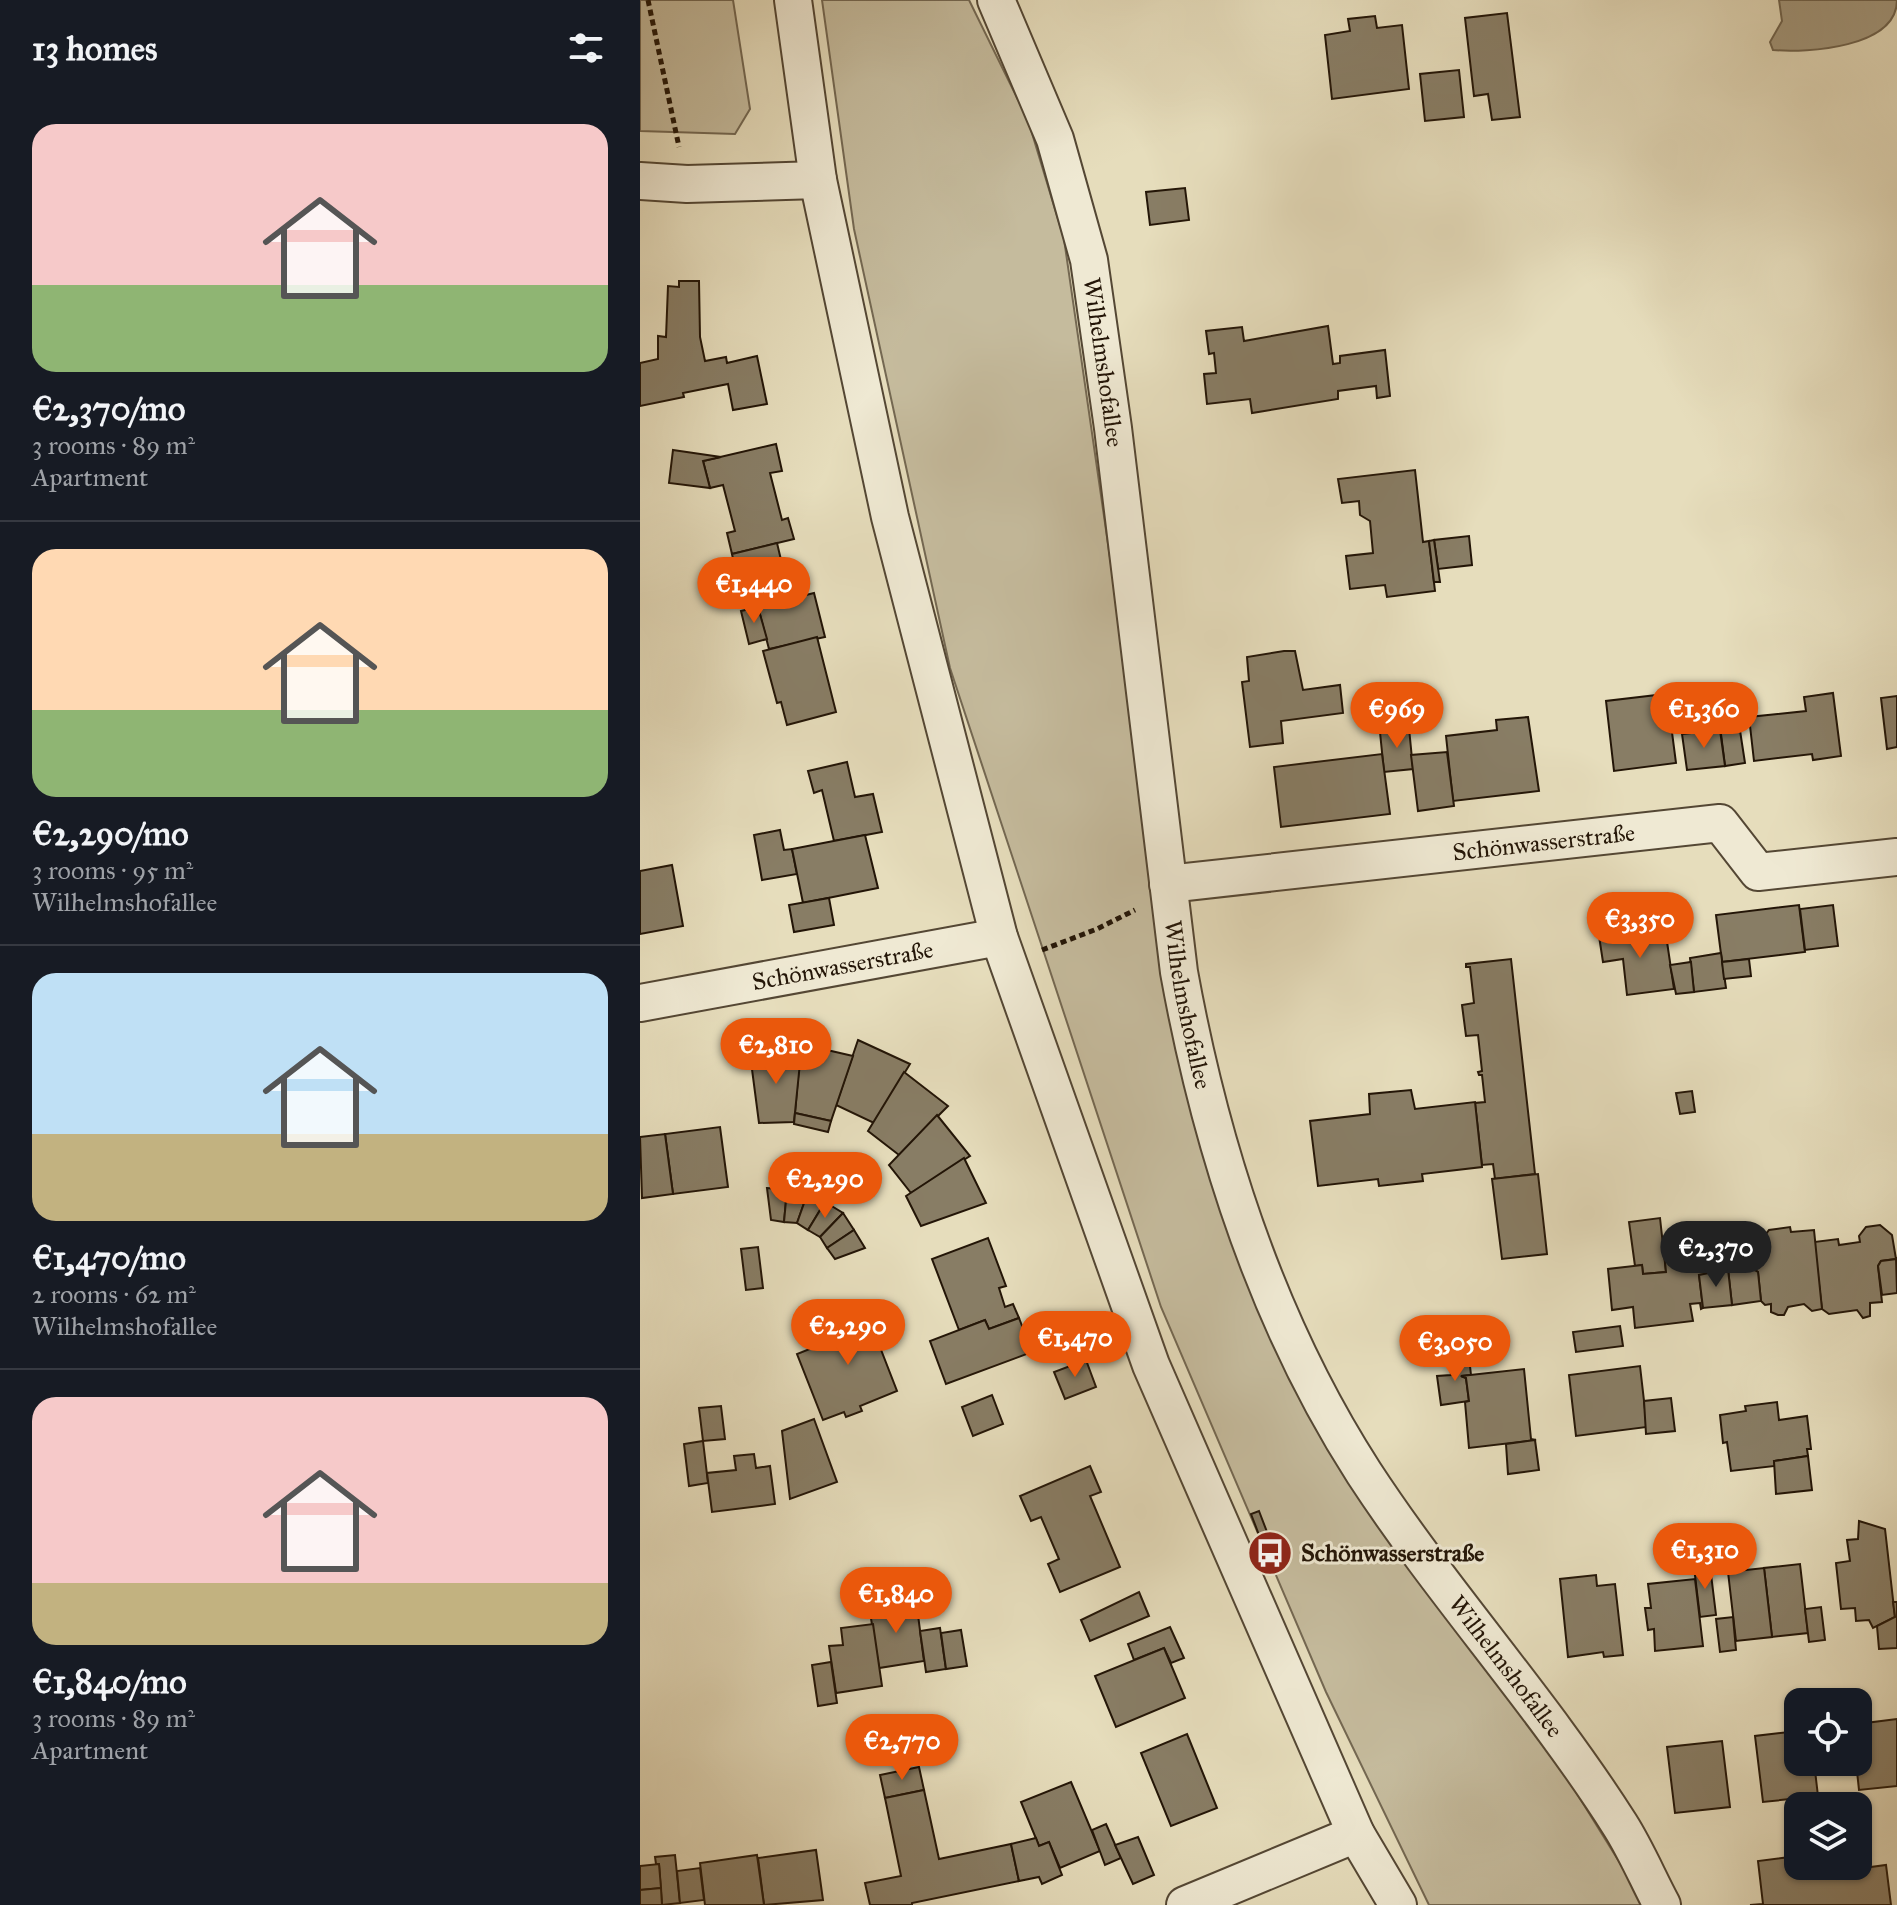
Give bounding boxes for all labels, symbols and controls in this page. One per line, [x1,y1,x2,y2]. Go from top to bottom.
icon: filters [564,26,608,70]
text: 13 homes [32,28,157,69]
icon: home [248,176,392,320]
street label: Wilhelmshofallee [1077,275,1130,449]
text: €2,370/mo [32,388,185,429]
text: 3 rooms · 89 m² [32,429,195,461]
text: Apartment [32,461,148,493]
pin: €1,440 [689,557,819,625]
text: €1,440 [715,567,793,599]
icon: home [248,601,392,745]
pin: €969 [1350,682,1444,750]
pin: €1,360 [1639,682,1769,750]
text: €969 [1368,692,1426,724]
text: €1,360 [1668,692,1740,724]
text: €2,290/mo [32,813,189,854]
street label: Schönwasserstraße [1451,818,1637,867]
text: 3 rooms · 95 m² [32,854,193,886]
text: Wilhelmshofallee [32,886,217,918]
pin: €3,350 [1575,892,1705,960]
text: €3,350 [1605,902,1675,934]
street label: Wilhelmshofallee [1158,919,1218,1092]
street label: Schönwasserstraße [750,934,936,997]
pin: €2,810 [711,1018,841,1086]
icon: home [248,1025,392,1169]
text: €2,810 [739,1028,813,1060]
pin: €2,290 [760,1152,890,1220]
text: €2,290 [786,1162,864,1194]
pin: €2,370 [1651,1221,1781,1289]
text: €2,370 [1678,1231,1754,1263]
text: €1,470/mo [32,1237,186,1278]
text: 2 rooms · 62 m² [32,1278,196,1310]
pin: €2,290 [783,1299,913,1367]
text: €2,290 [809,1309,887,1341]
text: Wilhelmshofallee [32,1310,217,1342]
pin: €1,470 [1010,1311,1140,1379]
pin: €3,050 [1390,1315,1520,1383]
text: €1,470 [1037,1321,1113,1353]
text: €3,050 [1417,1325,1493,1357]
icon: home [248,1449,392,1593]
pin: €1,310 [1640,1523,1770,1591]
bus stop icon: Schönwasserstraße [1246,1529,1294,1577]
text: €1,310 [1671,1533,1739,1565]
place label: Schönwasserstraße [1301,1538,1484,1568]
pin: €1,840 [831,1567,961,1635]
text: €1,840 [858,1577,934,1609]
street label: Wilhelmshofallee [1442,1589,1570,1744]
text: €1,840/mo [32,1661,187,1702]
map controls [1784,1688,1872,1880]
button: locate [1784,1688,1872,1776]
text: 3 rooms · 89 m² [32,1702,195,1734]
pin: €2,770 [837,1714,967,1782]
text: €2,770 [863,1724,941,1756]
text: Apartment [32,1734,148,1766]
button: layers [1784,1792,1872,1880]

